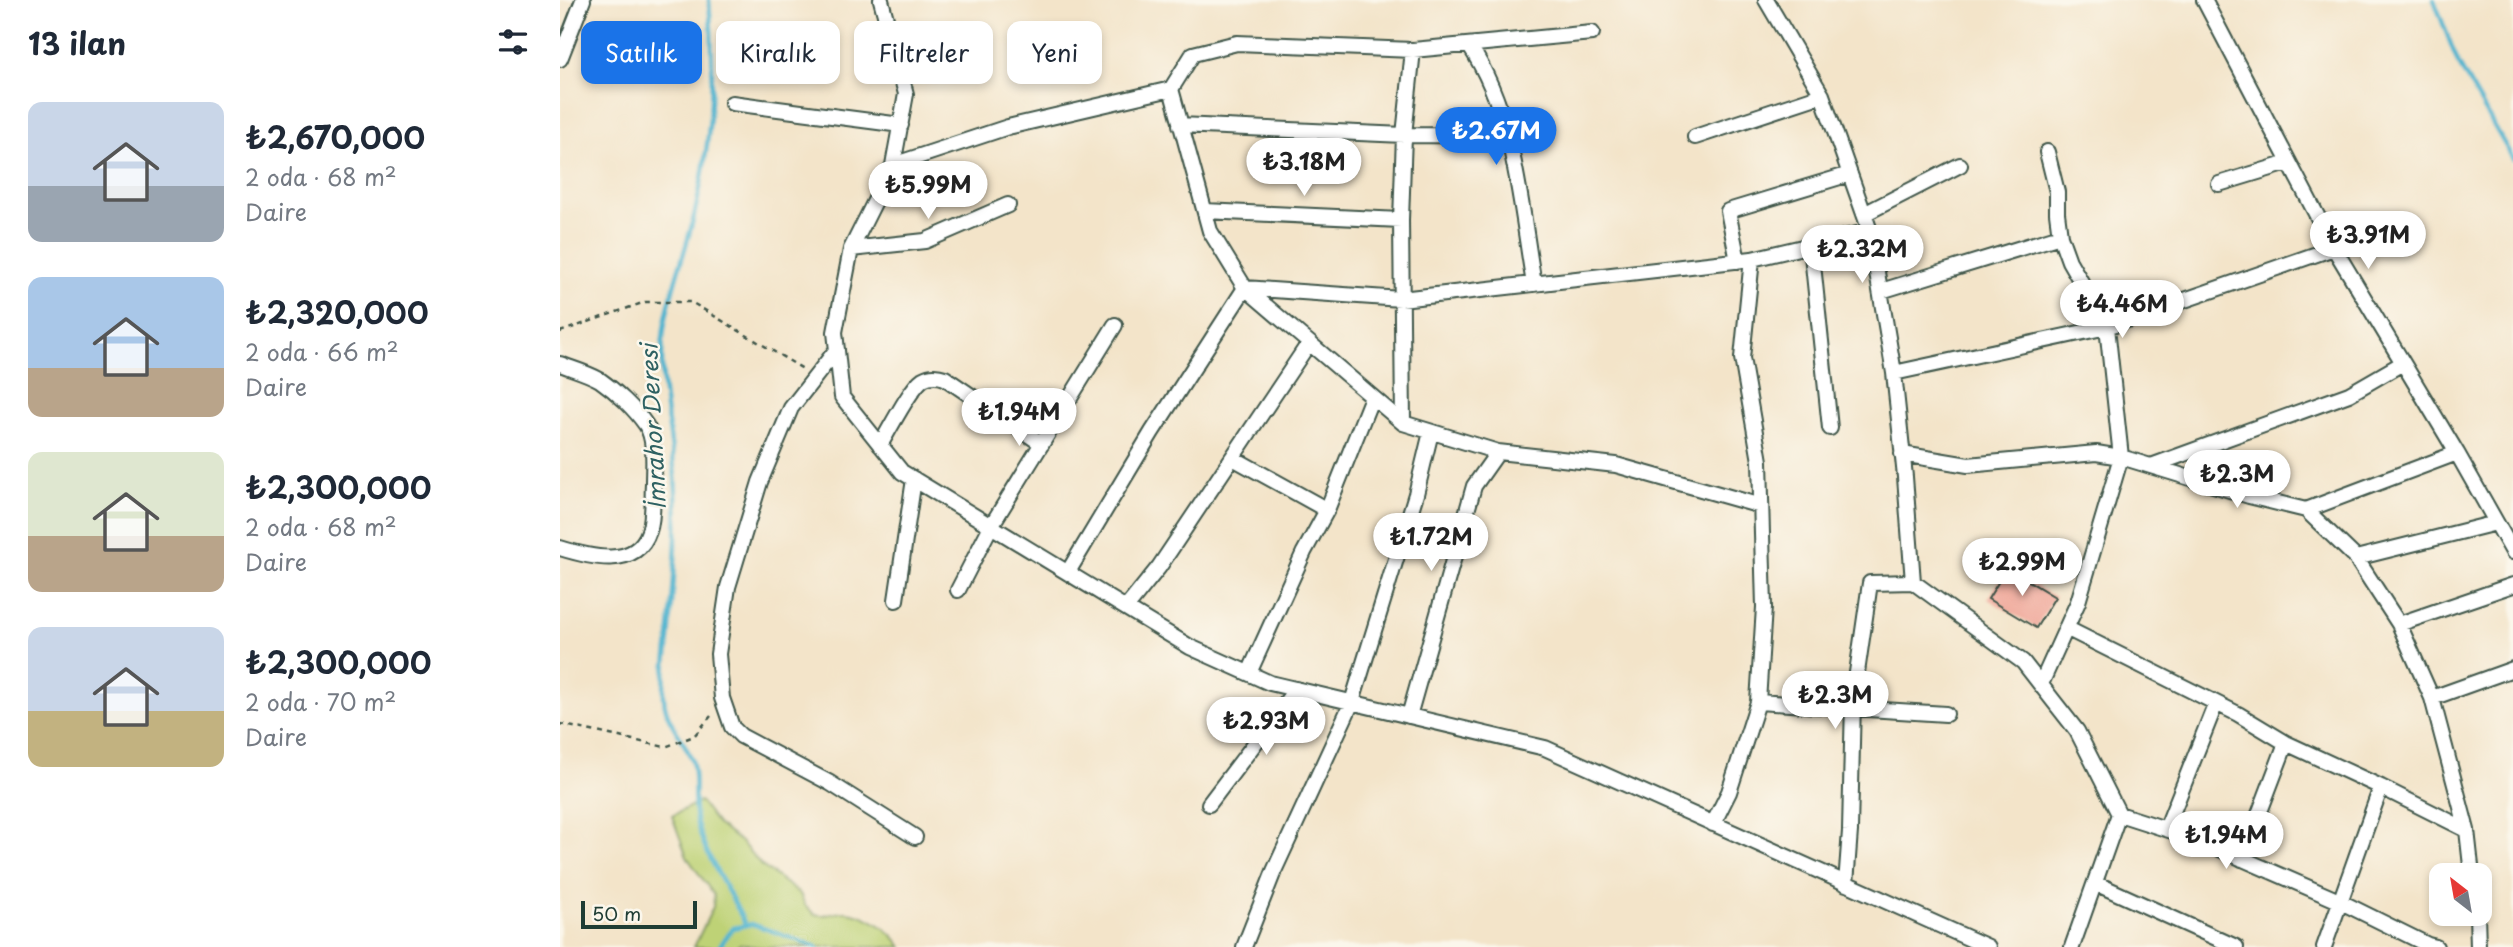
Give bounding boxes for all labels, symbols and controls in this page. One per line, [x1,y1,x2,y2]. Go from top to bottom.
text: 13 ilan [28,20,126,65]
chip: Satılık [581,21,702,84]
chip: Kiralık [716,21,840,84]
chip: Filtreler [854,21,993,84]
chip: Yeni [1007,21,1102,84]
icon: filters [494,23,532,61]
pin: ₺2.67M [1439,108,1553,167]
text: ₺2.67M [1451,112,1541,147]
text: ₺2,670,000 [245,114,425,159]
icon: home [84,130,168,214]
pin: ₺3.18M [1247,138,1361,198]
text: ₺3.18M [1262,143,1346,178]
text: 2 oda · 68 m² [245,159,397,194]
pin: ₺5.99M [871,162,985,221]
text: ₺5.99M [885,166,971,201]
text: Daire [245,194,307,229]
pin: ₺3.91M [2311,212,2425,271]
text: ₺3.91M [2326,216,2410,251]
pin: ₺2.32M [1805,226,1919,285]
text: ₺2.32M [1817,230,1907,265]
pin: ₺4.46M [2065,280,2179,340]
text: ₺4.46M [2076,285,2168,320]
text: ₺2,320,000 [245,289,429,334]
icon: home [84,305,168,389]
text: 2 oda · 66 m² [245,334,399,369]
water label: İmrahor Deresi [630,340,674,511]
text: Daire [245,369,307,404]
pin: ₺1.94M [962,388,1076,448]
text: ₺1.94M [978,393,1060,428]
pin: ₺2.3M [2188,450,2286,510]
text: ₺2.3M [2200,455,2274,490]
text: ₺2,300,000 [245,464,431,509]
icon: home [84,480,168,564]
text: 2 oda · 68 m² [245,509,397,544]
pin: ₺1.72M [1374,514,1488,573]
text: ₺1.72M [1389,518,1473,553]
pin: ₺2.99M [1965,538,2079,598]
text: ₺2.99M [1978,543,2066,578]
text: Daire [245,544,307,579]
text: ₺2,300,000 [245,639,431,684]
icon: home [84,655,168,739]
pin: ₺2.3M [1786,672,1884,731]
text: ₺2.3M [1798,676,1872,711]
text: 2 oda · 70 m² [245,684,396,719]
pin: ₺2.93M [1209,698,1323,757]
text: ₺2.93M [1222,702,1310,737]
text: Daire [245,719,307,754]
pin: ₺1.94M [2169,812,2283,871]
text: ₺1.94M [2185,816,2267,851]
north arrow [2429,863,2492,926]
map controls [2429,863,2492,926]
scale bar [581,898,696,930]
text: 50 m [592,899,641,927]

